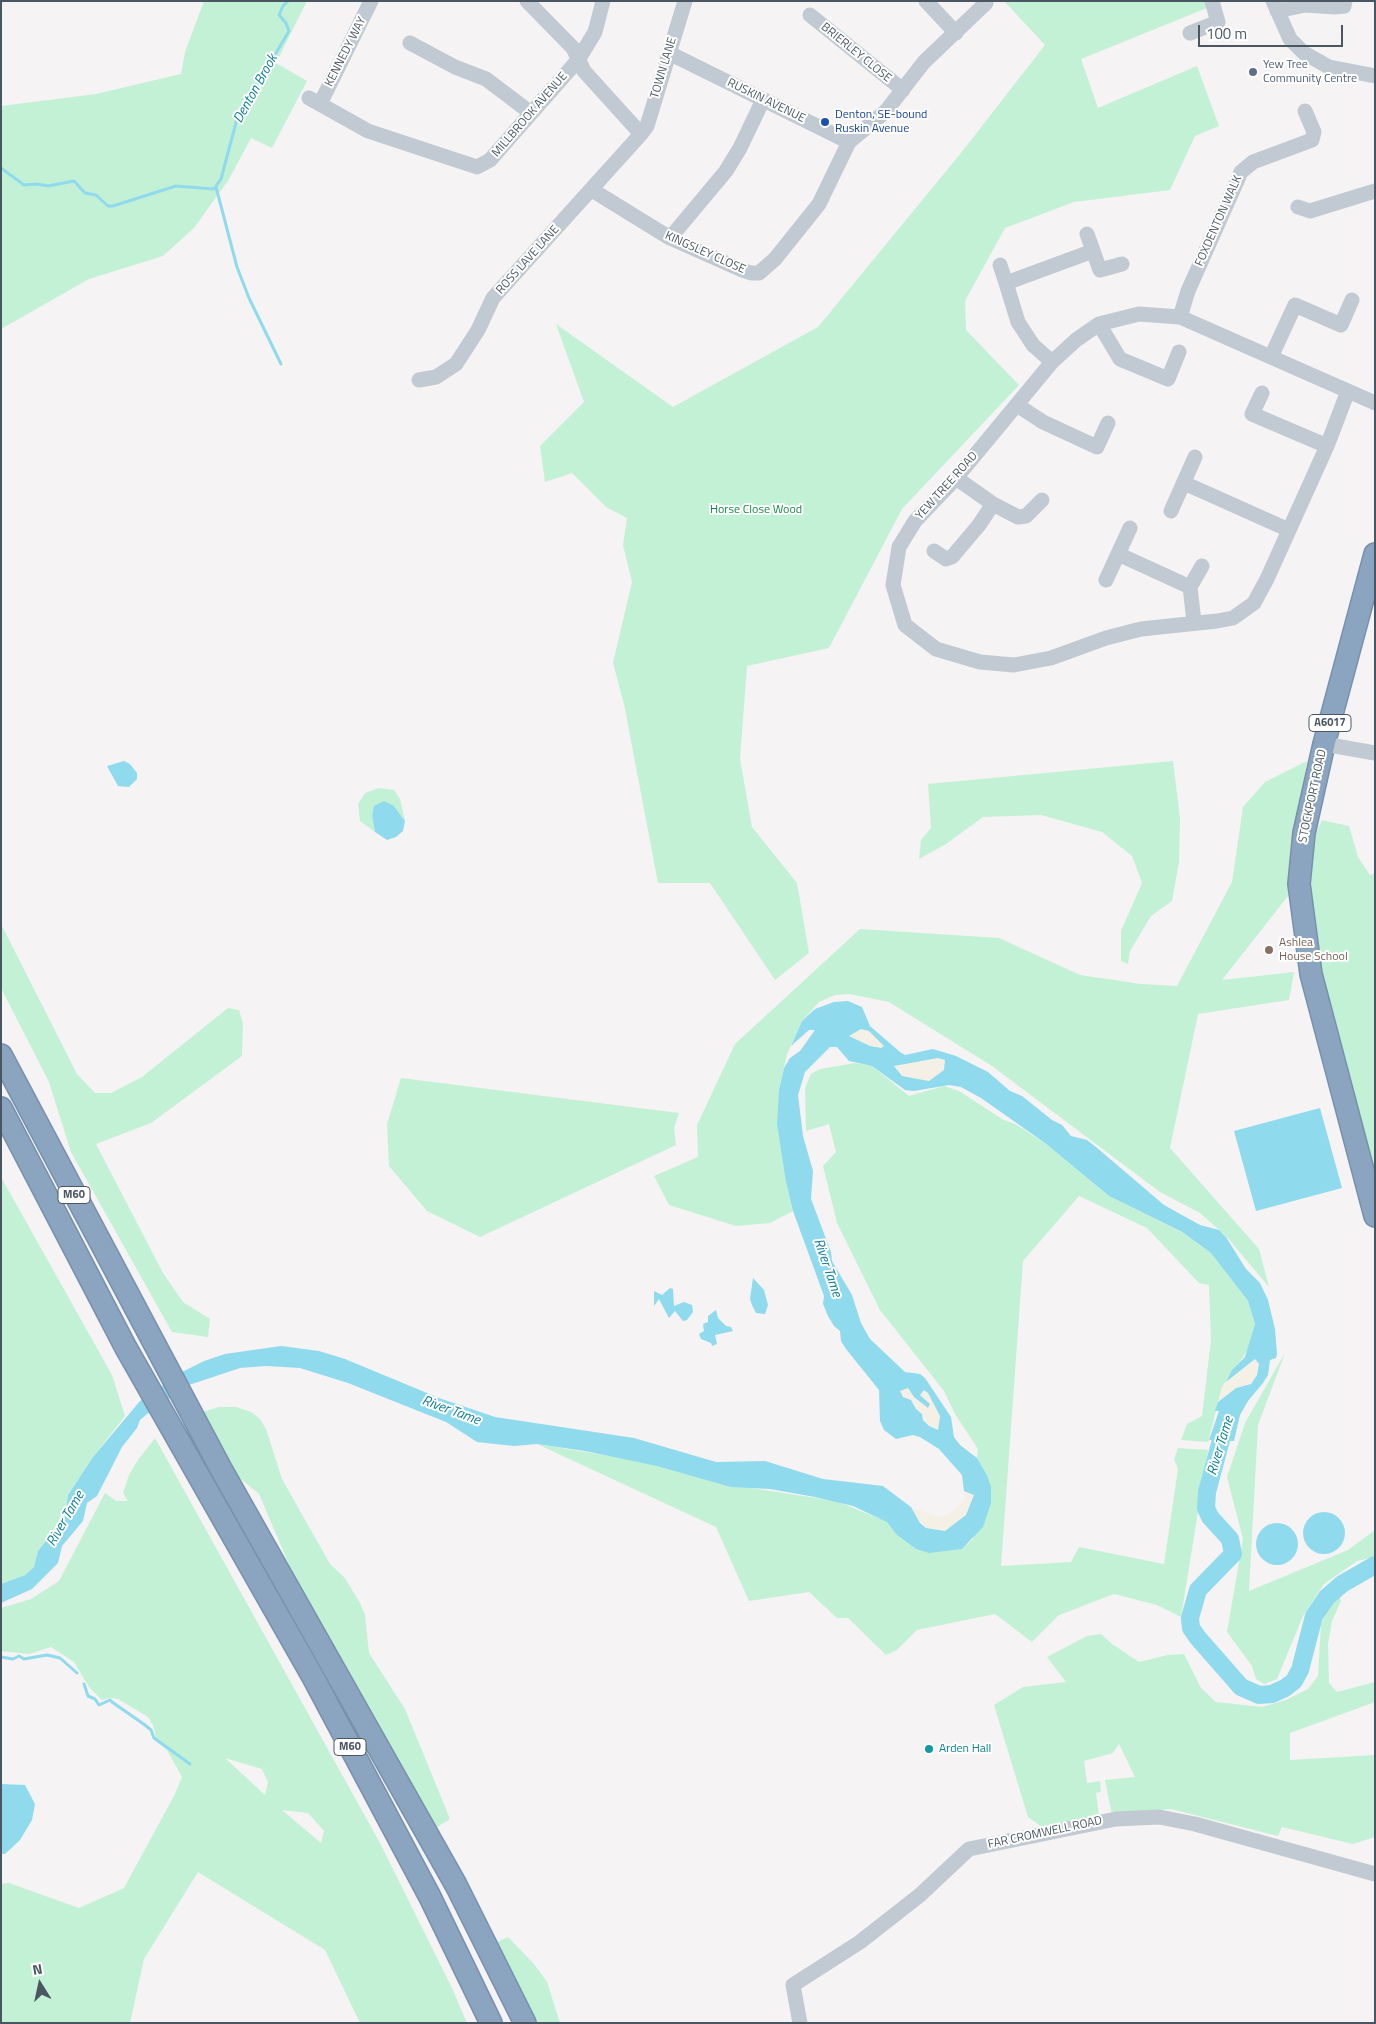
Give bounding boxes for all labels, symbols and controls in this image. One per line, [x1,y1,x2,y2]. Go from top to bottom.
street label: KENNEDY WAY [322,15,370,89]
scale bar [1201,15,1346,47]
street label: BRIERLEY CLOSE [818,20,894,86]
text: 100 m [1206,22,1247,45]
street label: TOWN LANE [648,36,680,100]
water label: Denton Brook [230,52,282,126]
place label: Yew Tree Community Centre [1263,58,1357,86]
marker: Yew Tree Community Centre [1247,66,1259,78]
street label: MILLBROOK AVENUE [489,70,571,160]
street label: RUSKIN AVENUE [725,76,807,126]
place label: Denton, SE-bound Ruskin Avenue [835,108,927,136]
marker: Denton, SE-bound Ruskin Avenue [819,116,831,128]
street label: FOXDENTON WALK [1193,173,1245,269]
street label: ROSS LAVE LANE [493,223,563,297]
street label: KINGSLEY CLOSE [663,229,747,277]
street label: YEW TREE ROAD [913,449,981,523]
park label: Horse Close Wood [710,503,802,517]
road number: A6017 [1309,714,1351,731]
street label: STOCKPORT ROAD [1296,748,1330,844]
place label: Ashlea House School [1279,936,1348,964]
marker: Ashlea House School [1263,944,1275,956]
road number: M60 [58,1186,90,1204]
water label: River Tame [809,1237,845,1299]
water label: River Tame [420,1393,482,1429]
water label: River Tame [1204,1415,1238,1477]
water label: River Tame [44,1489,88,1549]
road number: M60 [334,1738,366,1755]
place label: Arden Hall [939,1742,991,1756]
marker: Arden Hall [923,1743,935,1755]
street label: FAR CROMWELL ROAD [987,1814,1103,1852]
text: N [31,1958,44,1980]
north arrow [15,1959,65,2009]

